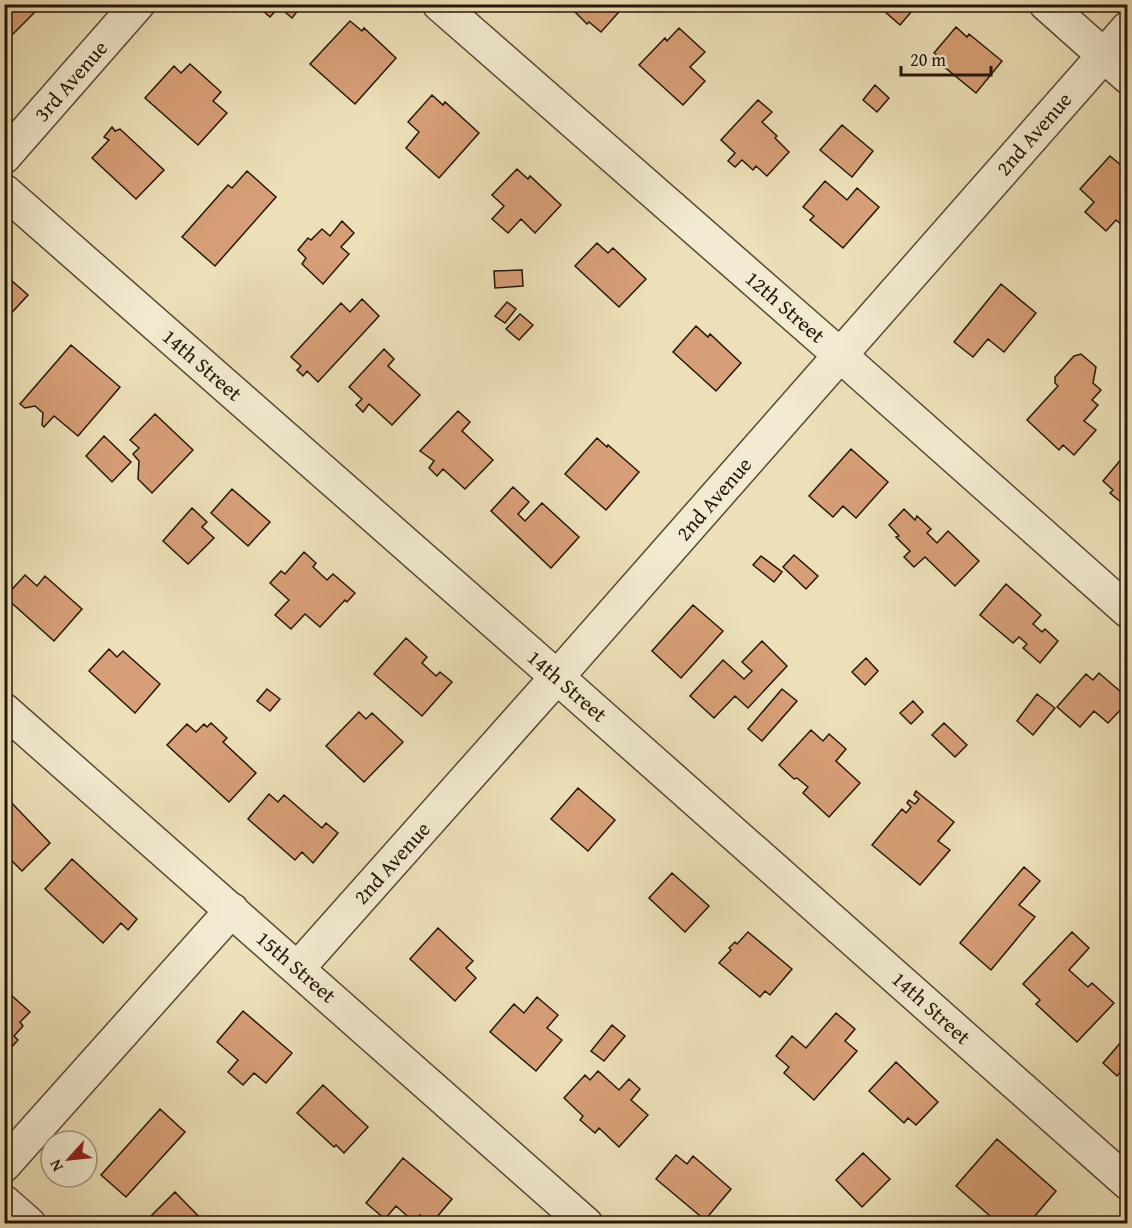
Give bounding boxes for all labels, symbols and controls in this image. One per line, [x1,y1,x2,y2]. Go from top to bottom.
street label: 3rd Avenue [26,33,115,128]
scale bar [901,39,991,77]
text: 20 m [910,46,946,73]
street label: 2nd Avenue [988,85,1079,182]
street label: 12th Street [738,263,833,351]
street label: 14th Street [155,321,250,409]
street label: 2nd Avenue [668,450,759,547]
street label: 14th Street [520,642,615,730]
street label: 2nd Avenue [346,814,437,911]
street label: 15th Street [249,923,344,1011]
street label: 14th Street [885,964,978,1052]
north arrow [39,1129,99,1189]
text: N [42,1155,69,1176]

